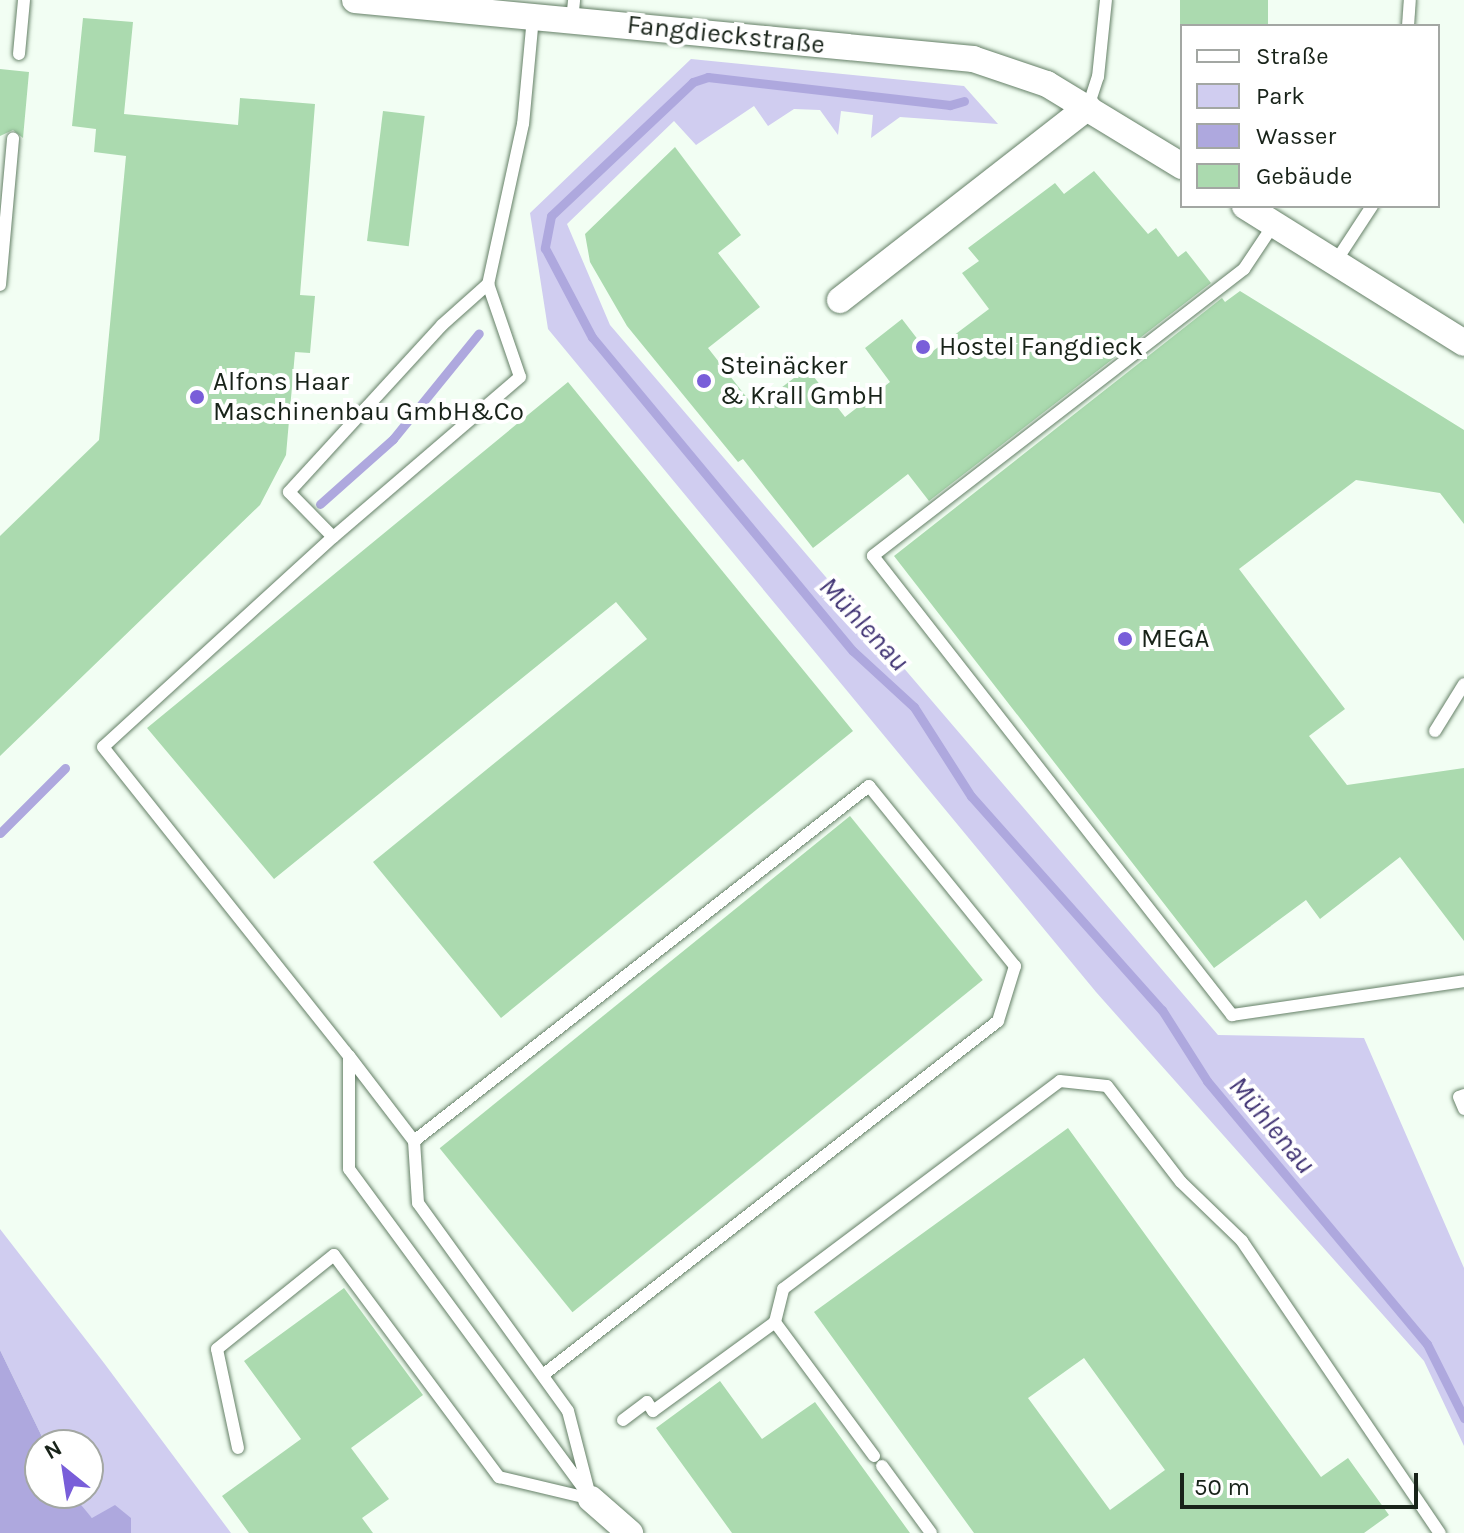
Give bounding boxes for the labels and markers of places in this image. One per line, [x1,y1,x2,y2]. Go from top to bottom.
place label: Hostel Fangdieck [939,331,1143,363]
marker: Hostel Fangdieck [914,338,932,356]
place label: Steinäcker & Krall GmbH [720,350,884,412]
place label: Alfons Haar Maschinenbau GmbH&Co [213,366,524,428]
marker: Steinäcker & Krall GmbH [695,372,713,390]
marker: Alfons Haar Maschinenbau GmbH&Co [188,388,206,406]
place label: MEGA [1141,623,1209,655]
marker: MEGA [1116,630,1134,648]

